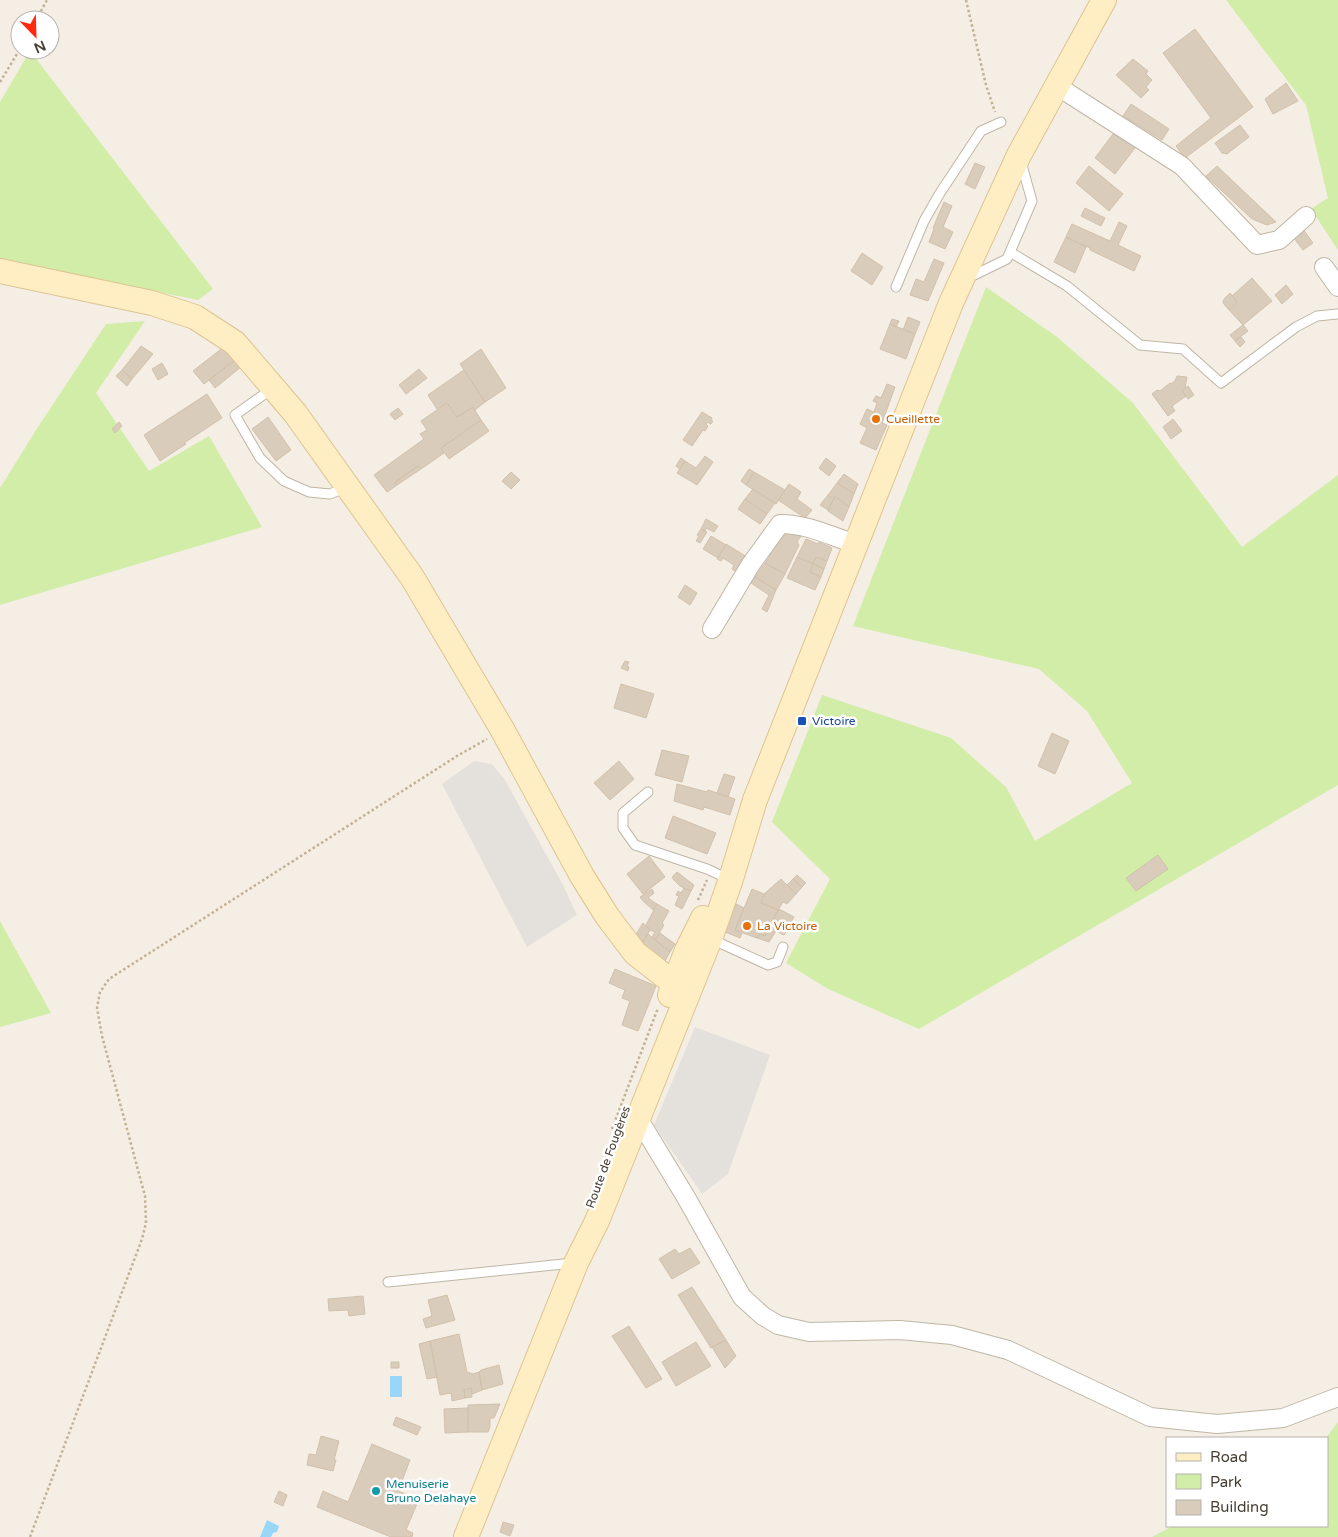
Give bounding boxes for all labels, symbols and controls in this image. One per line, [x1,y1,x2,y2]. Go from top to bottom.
north arrow [10,10,60,60]
text: N [31,36,48,57]
place label: Cueillette [886,412,940,426]
marker: Cueillette [870,413,882,425]
place label: Victoire [812,714,856,728]
marker: Victoire [796,715,808,727]
place label: La Victoire [757,919,818,933]
marker: La Victoire [741,920,753,932]
street label: Route de Fougères [583,1104,633,1210]
legend [1166,1437,1328,1527]
text: Road [1210,1448,1248,1466]
text: Park [1210,1473,1242,1491]
place label: Menuiserie Bruno Delahaye [386,1477,476,1505]
marker: Menuiserie Bruno Delahaye [370,1485,382,1497]
text: Building [1210,1498,1269,1516]

